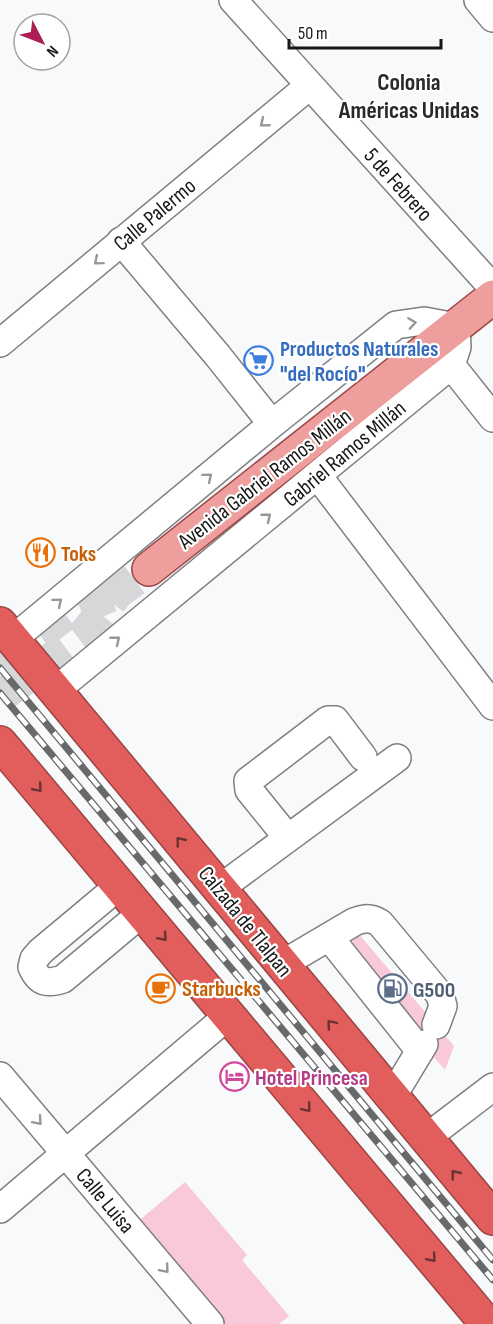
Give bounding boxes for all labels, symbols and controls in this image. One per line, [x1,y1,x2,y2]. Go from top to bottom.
north arrow [12,12,72,72]
scale bar [289,12,440,50]
text: 50 m [298,23,328,44]
text: N [42,42,62,61]
district label: Colonia Américas Unidas [338,68,479,125]
one-way arrow [260,116,271,127]
street label: 5 de Febrero [358,143,438,227]
street label: Calle Palermo [108,173,202,257]
one-way arrow [93,253,104,264]
one-way arrow [407,317,416,329]
place label: Productos Naturales "del Rocío" [280,336,439,388]
supermarket icon: Productos Naturales "del Rocío" [243,345,275,377]
street label: Gabriel Ramos Millán [278,395,412,513]
street label: Avenida Gabriel Ramos Millán [172,403,357,556]
one-way arrow [201,473,212,484]
one-way arrow [260,513,271,524]
restaurant icon: Toks [24,537,56,569]
place label: Toks [61,541,96,568]
one-way arrow [51,598,62,609]
one-way arrow [109,637,120,648]
one-way arrow [31,781,42,792]
one-way arrow [177,837,188,848]
street label: Calzada de Tlalpan [192,861,298,983]
one-way arrow [156,930,167,941]
cafe icon: Starbucks [145,972,177,1004]
fuel station icon: G500 [376,973,408,1005]
place label: Starbucks [182,976,261,1003]
place label: G500 [413,977,455,1004]
one-way arrow [327,1020,338,1031]
hotel icon: Hotel Princesa [218,1061,250,1093]
place label: Hotel Princesa [255,1065,368,1092]
one-way arrow [300,1101,311,1112]
one-way arrow [31,1114,42,1125]
street label: Calle Luisa [70,1163,140,1239]
one-way arrow [452,1170,463,1181]
one-way arrow [425,1251,436,1262]
one-way arrow [157,1262,168,1273]

